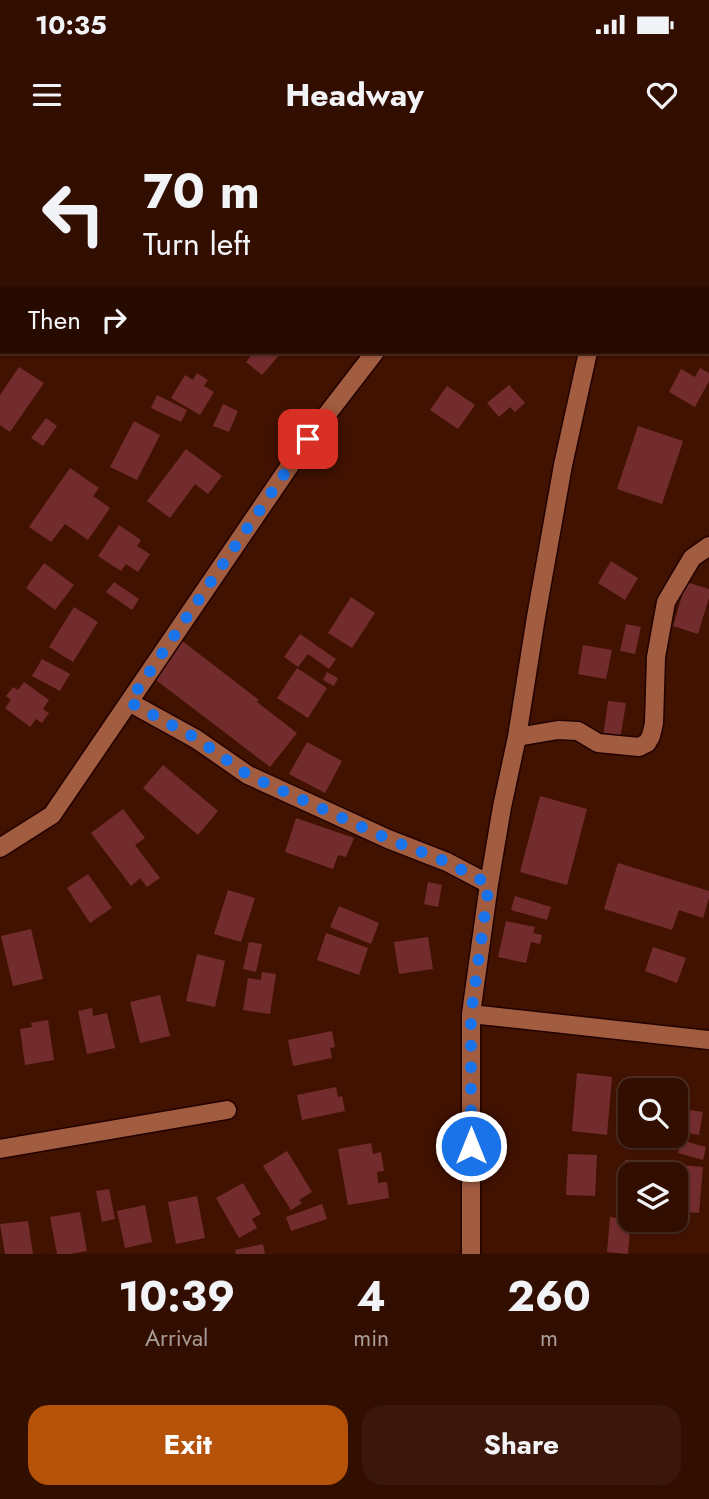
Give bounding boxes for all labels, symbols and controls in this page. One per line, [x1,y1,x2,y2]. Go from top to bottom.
text: 10:35 [35,6,107,44]
text: Headway [285,72,424,118]
icon: menu [28,76,66,114]
icon: heart [643,76,681,114]
text: 70 m [143,156,260,226]
icon: left [28,168,119,259]
text: Turn left [143,221,250,267]
text: Then [28,301,81,339]
icon: right [95,301,133,339]
pin [278,409,338,469]
icon: arrive [289,420,327,458]
map controls [618,1078,688,1232]
button: search [618,1078,688,1148]
position arrow [434,1109,508,1183]
button: layers [618,1162,688,1232]
text: 10:39 [118,1266,235,1327]
text: 4 [357,1266,386,1327]
text: 260 [507,1266,591,1327]
text: Arrival [145,1321,208,1355]
text: min [353,1321,389,1355]
text: m [540,1321,558,1355]
button: Exit [28,1405,348,1485]
button: Share [362,1405,681,1485]

